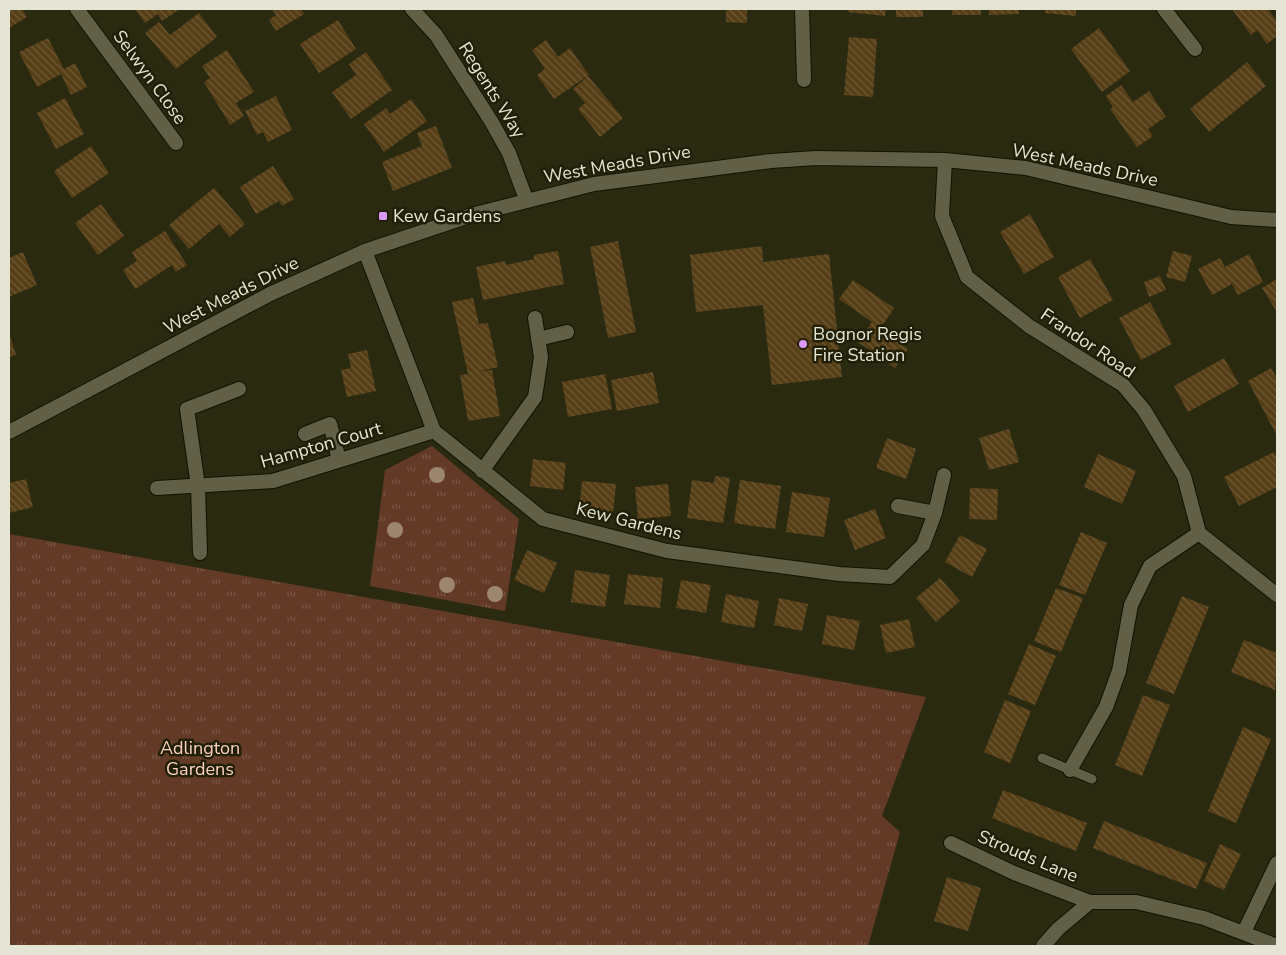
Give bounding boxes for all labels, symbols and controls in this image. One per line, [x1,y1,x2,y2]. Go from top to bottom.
street label: Selwyn Close [108,25,192,129]
street label: Regents Way [453,37,531,143]
street label: West Meads Drive [1010,138,1160,192]
street label: West Meads Drive [542,139,692,189]
place label: Kew Gardens [393,204,501,228]
marker: Kew Gardens [377,210,389,222]
street label: West Meads Drive [159,251,303,339]
street label: Frandor Road [1036,303,1140,383]
place label: Bognor Regis Fire Station [813,322,922,367]
marker: Bognor Regis Fire Station [797,338,809,350]
street label: Hampton Court [258,416,385,474]
street label: Kew Gardens [574,496,684,546]
park label: Adlington Gardens [160,736,240,781]
street label: Strouds Lane [974,824,1082,888]

